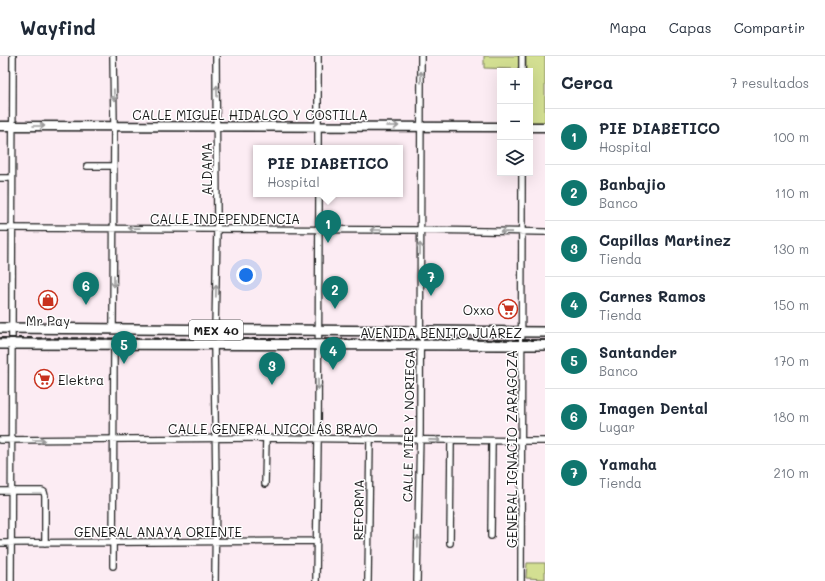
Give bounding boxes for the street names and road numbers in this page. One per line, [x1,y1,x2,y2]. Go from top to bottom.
street label: CALLE MIGUEL HIDALGO Y COSTILLA [132,106,368,123]
street label: ALDAMA [198,142,215,196]
street label: CALLE INDEPENDENCIA [150,210,300,227]
road number: MEX 40 [189,320,243,340]
street label: AVENIDA BENITO JUÁREZ [360,324,522,341]
street label: CALLE MIER Y NORIEGA [398,350,418,502]
street label: GENERAL IGNACIO ZARAGOZA [503,350,520,548]
street label: CALLE GENERAL NICOLÁS BRAVO [168,420,378,437]
street label: REFORMA [349,479,367,541]
street label: GENERAL ANAYA ORIENTE [74,523,242,540]

